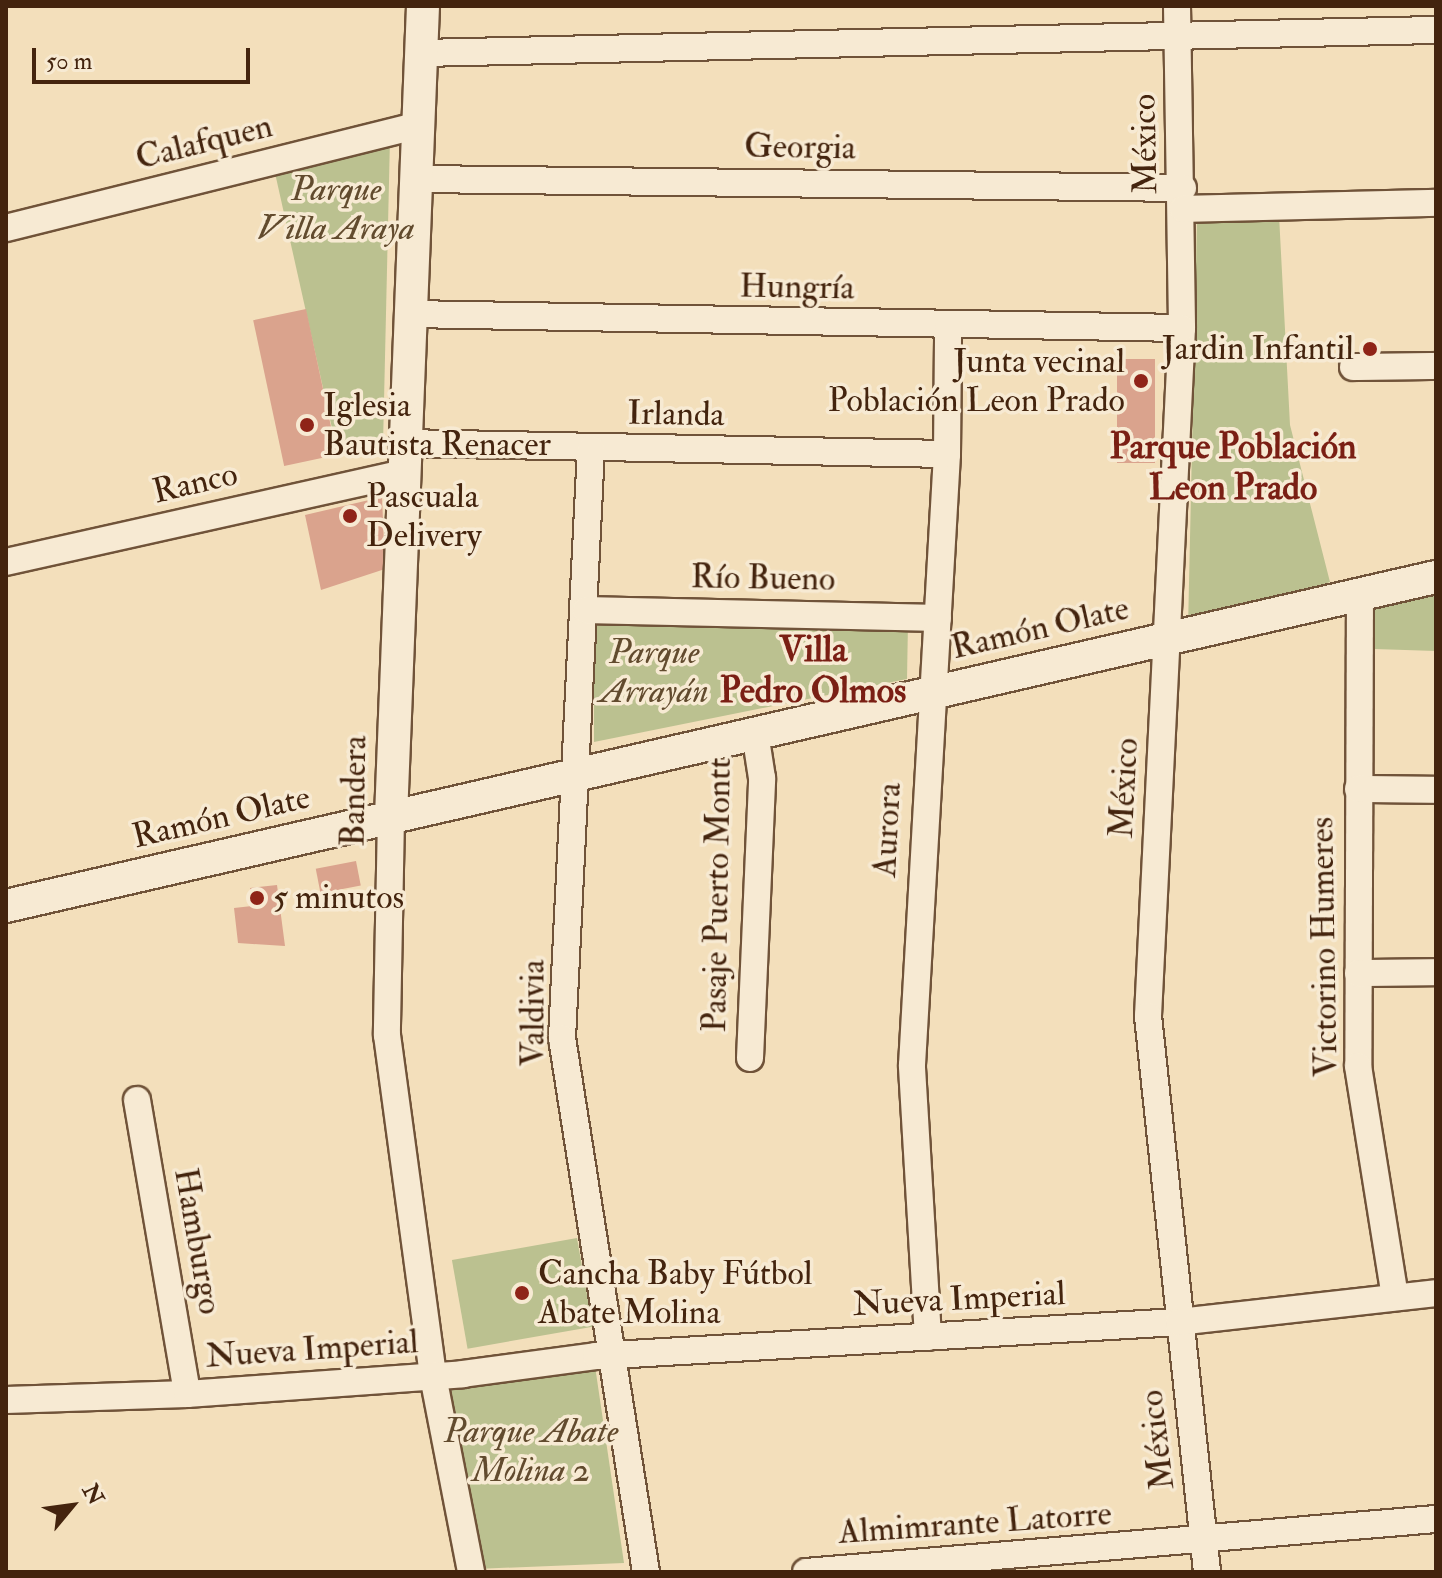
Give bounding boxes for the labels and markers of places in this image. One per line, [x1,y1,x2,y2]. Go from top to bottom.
place label: Jardin Infantil [1162,329,1354,369]
marker: Jardin Infantil [1361,340,1379,358]
place label: Junta vecinal Población Leon Prado [828,341,1125,420]
marker: Junta vecinal Población Leon Prado [1132,372,1150,390]
place label: Iglesia Bautista Renacer [323,385,551,464]
marker: Iglesia Bautista Renacer [298,416,316,434]
place label: Pascuala Delivery [366,476,482,556]
marker: Pascuala Delivery [341,507,359,525]
place label: 5 minutos [273,878,404,918]
marker: 5 minutos [248,889,266,907]
place label: Cancha Baby Fútbol Abate Molina [538,1253,812,1332]
marker: Cancha Baby Fútbol Abate Molina [513,1284,531,1302]

